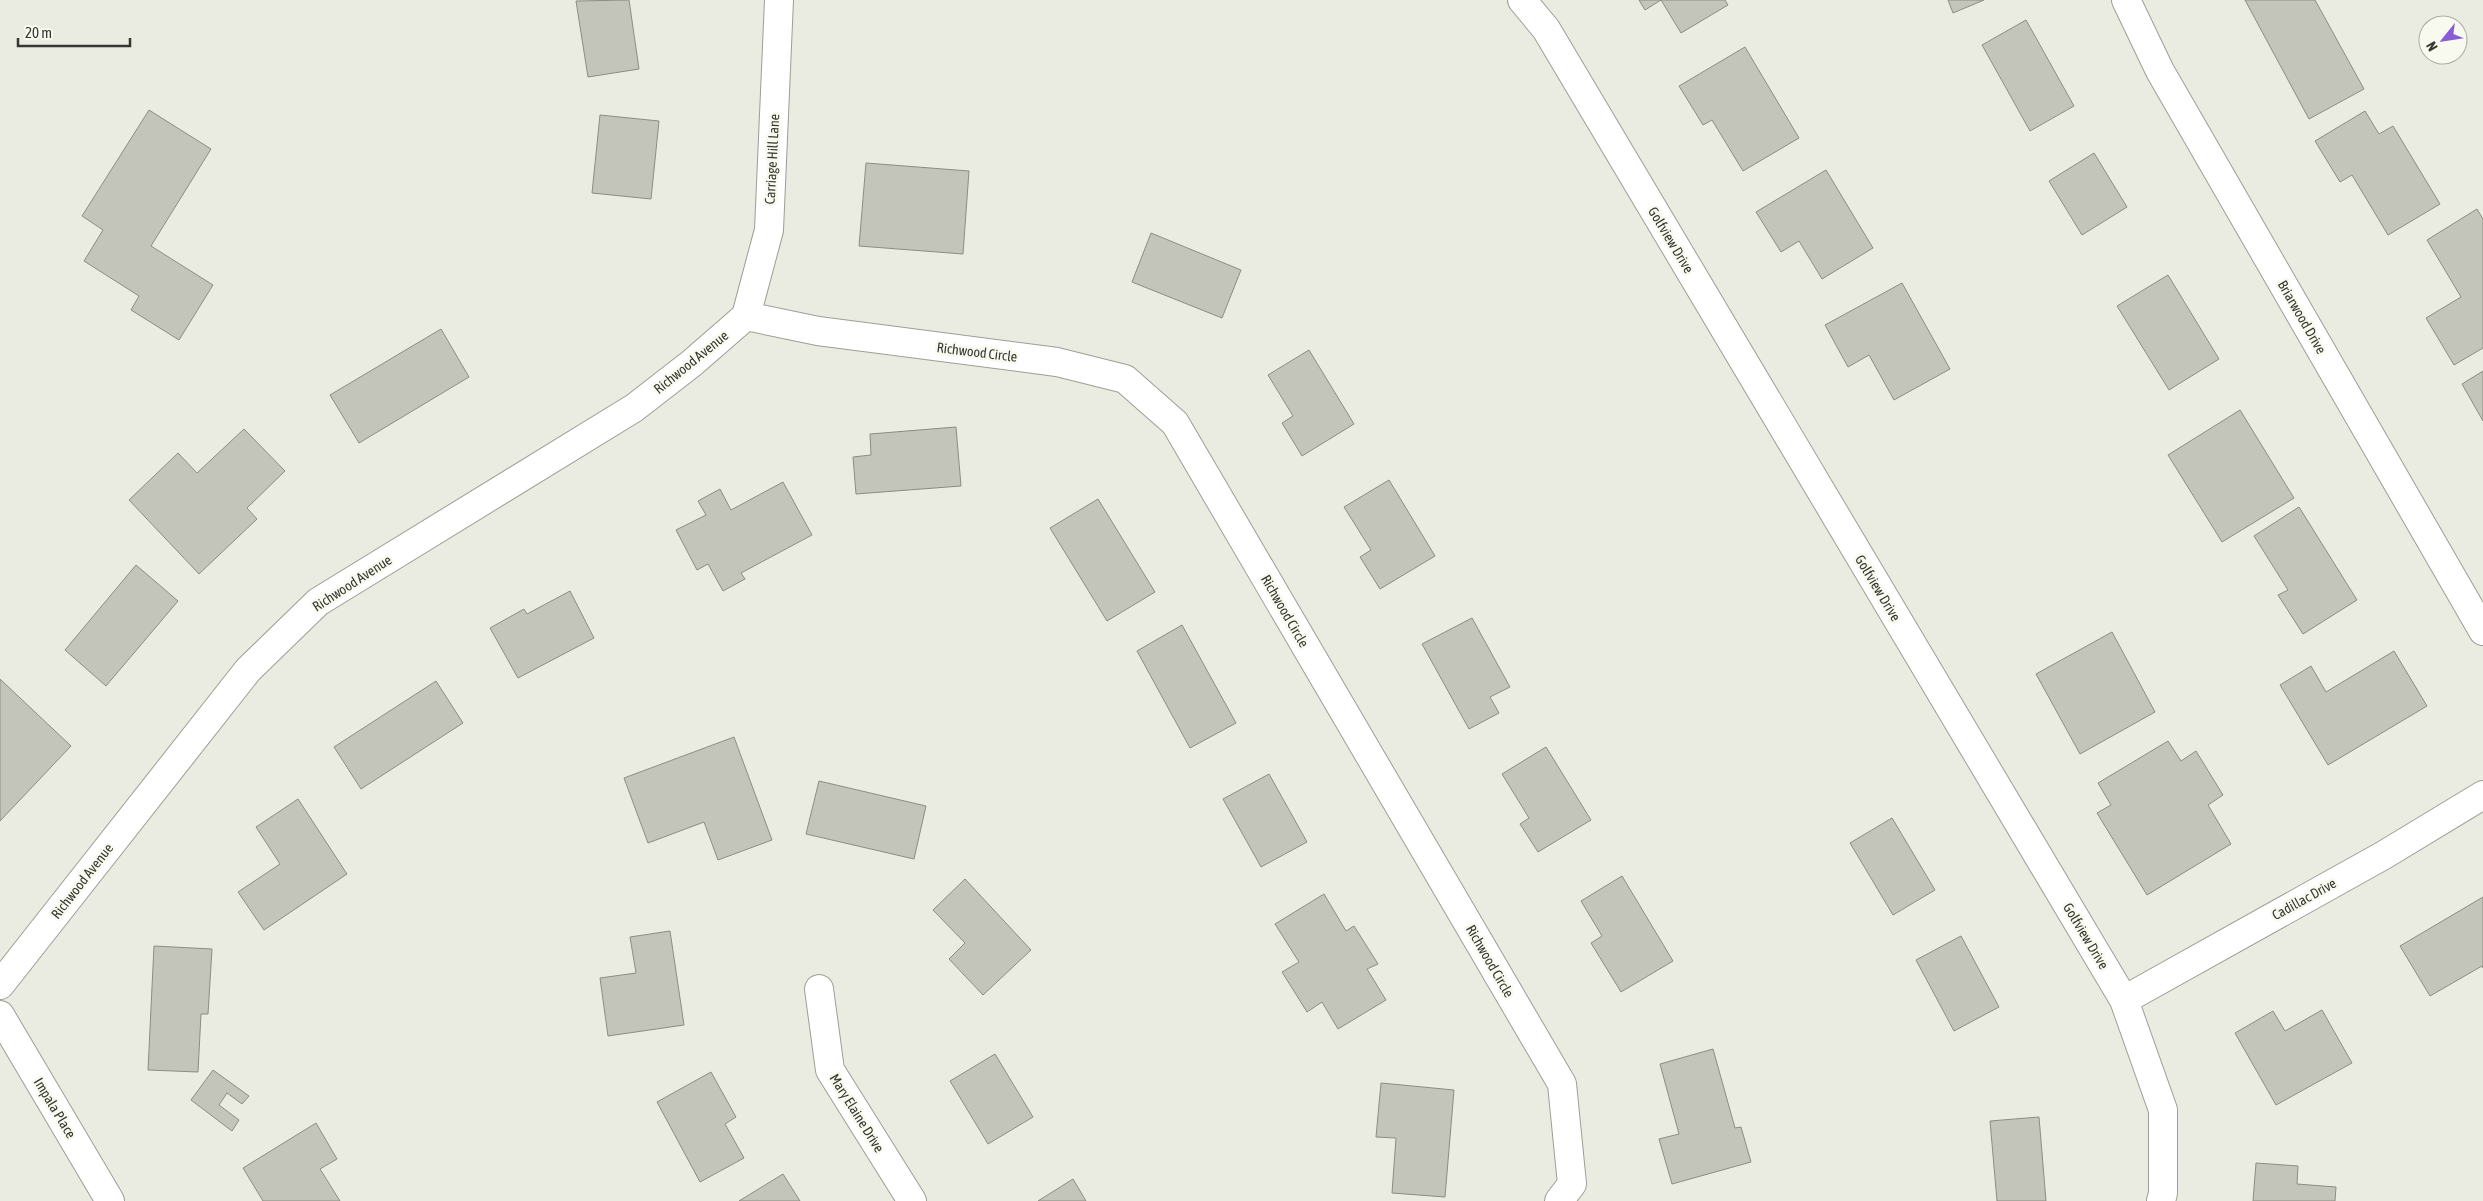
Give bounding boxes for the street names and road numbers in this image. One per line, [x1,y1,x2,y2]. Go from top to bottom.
street label: Carriage Hill Lane [762,113,782,205]
street label: Golfview Drive [1645,204,1697,276]
street label: Briarwood Drive [2275,278,2329,356]
street label: Richwood Avenue [651,327,731,397]
street label: Richwood Circle [936,339,1018,365]
street label: Richwood Avenue [310,552,394,614]
street label: Golfview Drive [1852,552,1904,624]
street label: Richwood Circle [1258,572,1312,650]
street label: Richwood Avenue [48,840,116,922]
street label: Cadillac Drive [2269,875,2339,923]
street label: Golfview Drive [2060,900,2112,972]
street label: Richwood Circle [1463,922,1517,1000]
street label: Mary Elaine Drive [827,1071,887,1155]
street label: Impala Place [31,1075,79,1141]

